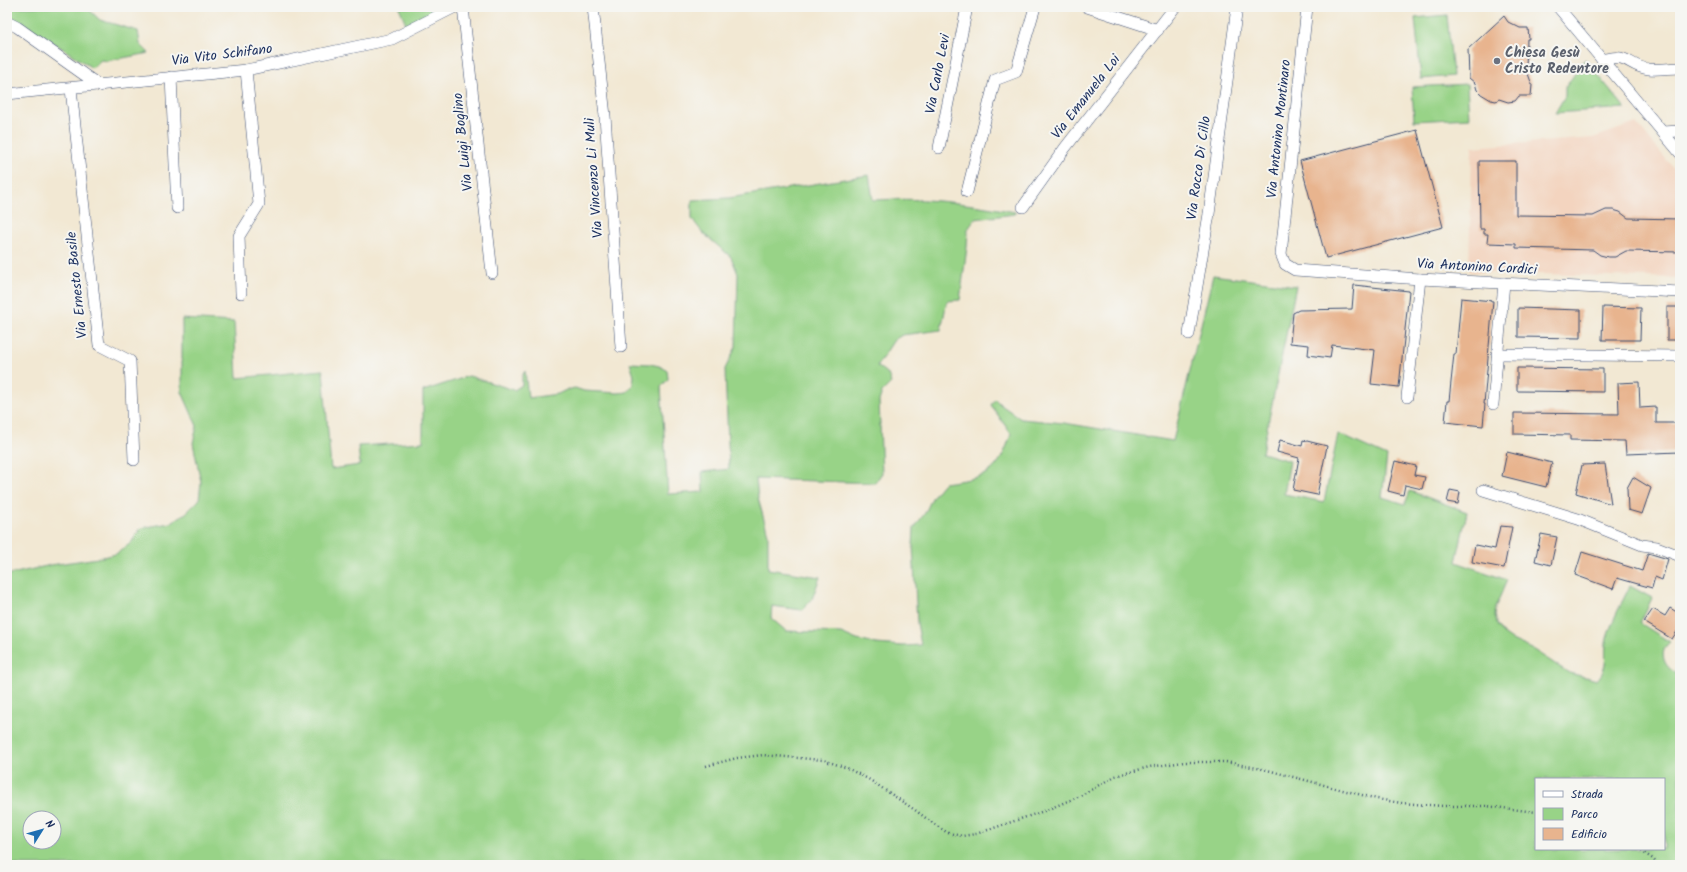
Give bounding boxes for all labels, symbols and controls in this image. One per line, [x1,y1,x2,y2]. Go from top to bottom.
street label: Via Carlo Levi [919,31,957,116]
street label: Via Vito Schifano [170,38,274,72]
place label: Chiesa Gesù Cristo Redentore [1505,42,1609,80]
street label: Via Emanuela Loi [1046,49,1127,144]
marker: Chiesa Gesù Cristo Redentore [1492,56,1502,66]
street label: Via Antonino Montinaro [1261,58,1297,200]
street label: Via Luigi Boglino [447,92,479,192]
street label: Via Rocco Di Cillo [1181,115,1217,221]
street label: Via Vincenzo Li Muli [579,116,609,239]
street label: Via Ernesto Basile [60,230,94,340]
street label: Via Antonino Cordici [1416,253,1538,281]
legend [1535,778,1665,850]
text: Strada [1571,785,1604,804]
text: Parco [1571,805,1598,824]
north arrow [22,810,62,850]
text: N [40,816,58,833]
text: Edificio [1571,825,1607,844]

